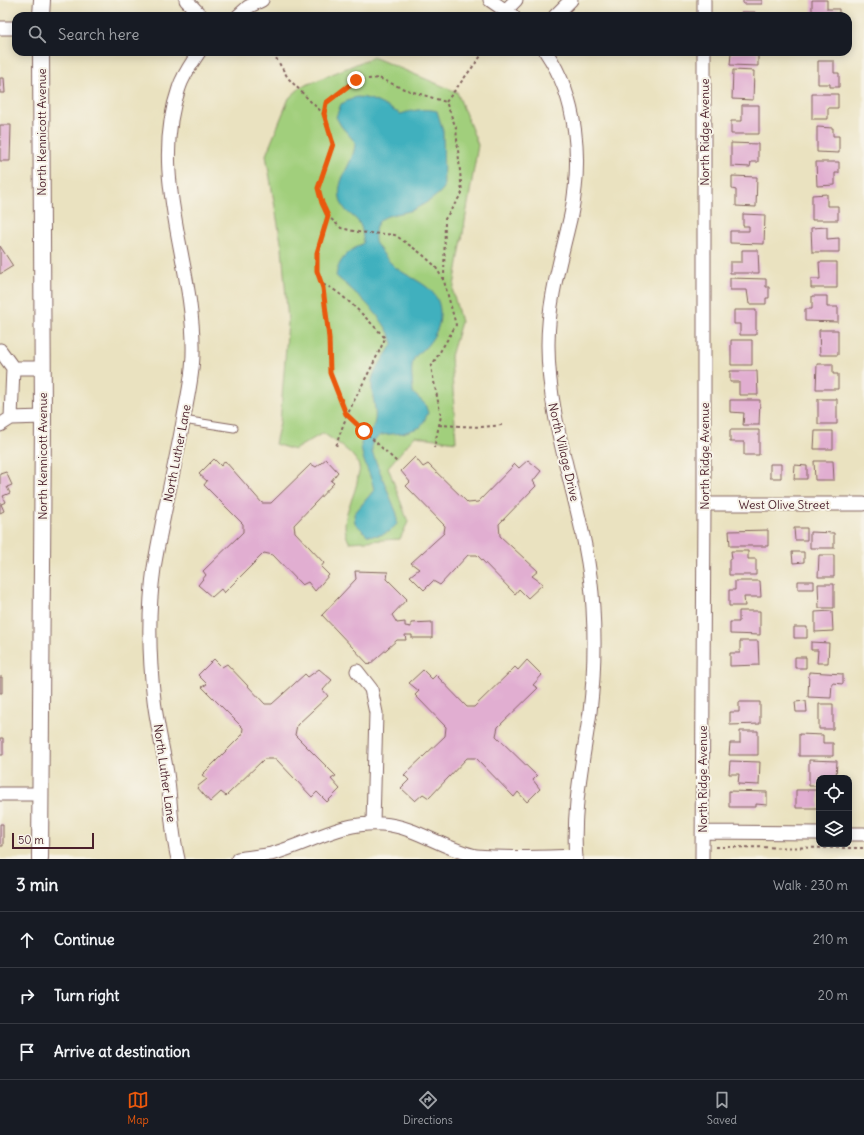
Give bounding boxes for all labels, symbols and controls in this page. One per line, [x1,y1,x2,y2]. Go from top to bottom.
search box [12,12,852,56]
icon: search [26,23,48,45]
text: Search here [58,25,139,44]
street label: North Kennicott Avenue [34,68,49,196]
route end [347,71,365,89]
street label: North Ridge Avenue [697,78,712,186]
street label: North Kennicott Avenue [35,392,50,520]
street label: North Village Drive [545,401,583,503]
street label: North Ridge Avenue [697,402,712,510]
street label: North Luther Lane [160,403,194,503]
route start [355,422,373,440]
street label: West Olive Street [738,497,830,512]
street label: North Luther Lane [151,723,179,823]
street label: North Ridge Avenue [695,725,710,833]
map controls [816,775,852,847]
button: locate [816,775,852,811]
button: layers [816,811,852,847]
scale bar [12,831,94,850]
text: 50 m [18,833,44,847]
text: 3 min [16,874,58,896]
text: Walk · 230 m [773,877,848,894]
icon: ahead [16,929,38,951]
text: Continue [54,930,115,949]
text: 210 m [813,931,848,948]
icon: right [16,985,38,1007]
text: Turn right [54,986,119,1005]
text: 20 m [818,987,848,1004]
icon: arrive [16,1041,38,1063]
text: Arrive at destination [54,1042,190,1061]
tab: Map [127,1089,149,1127]
tab: Directions [403,1089,453,1127]
tab: Saved [707,1089,737,1127]

